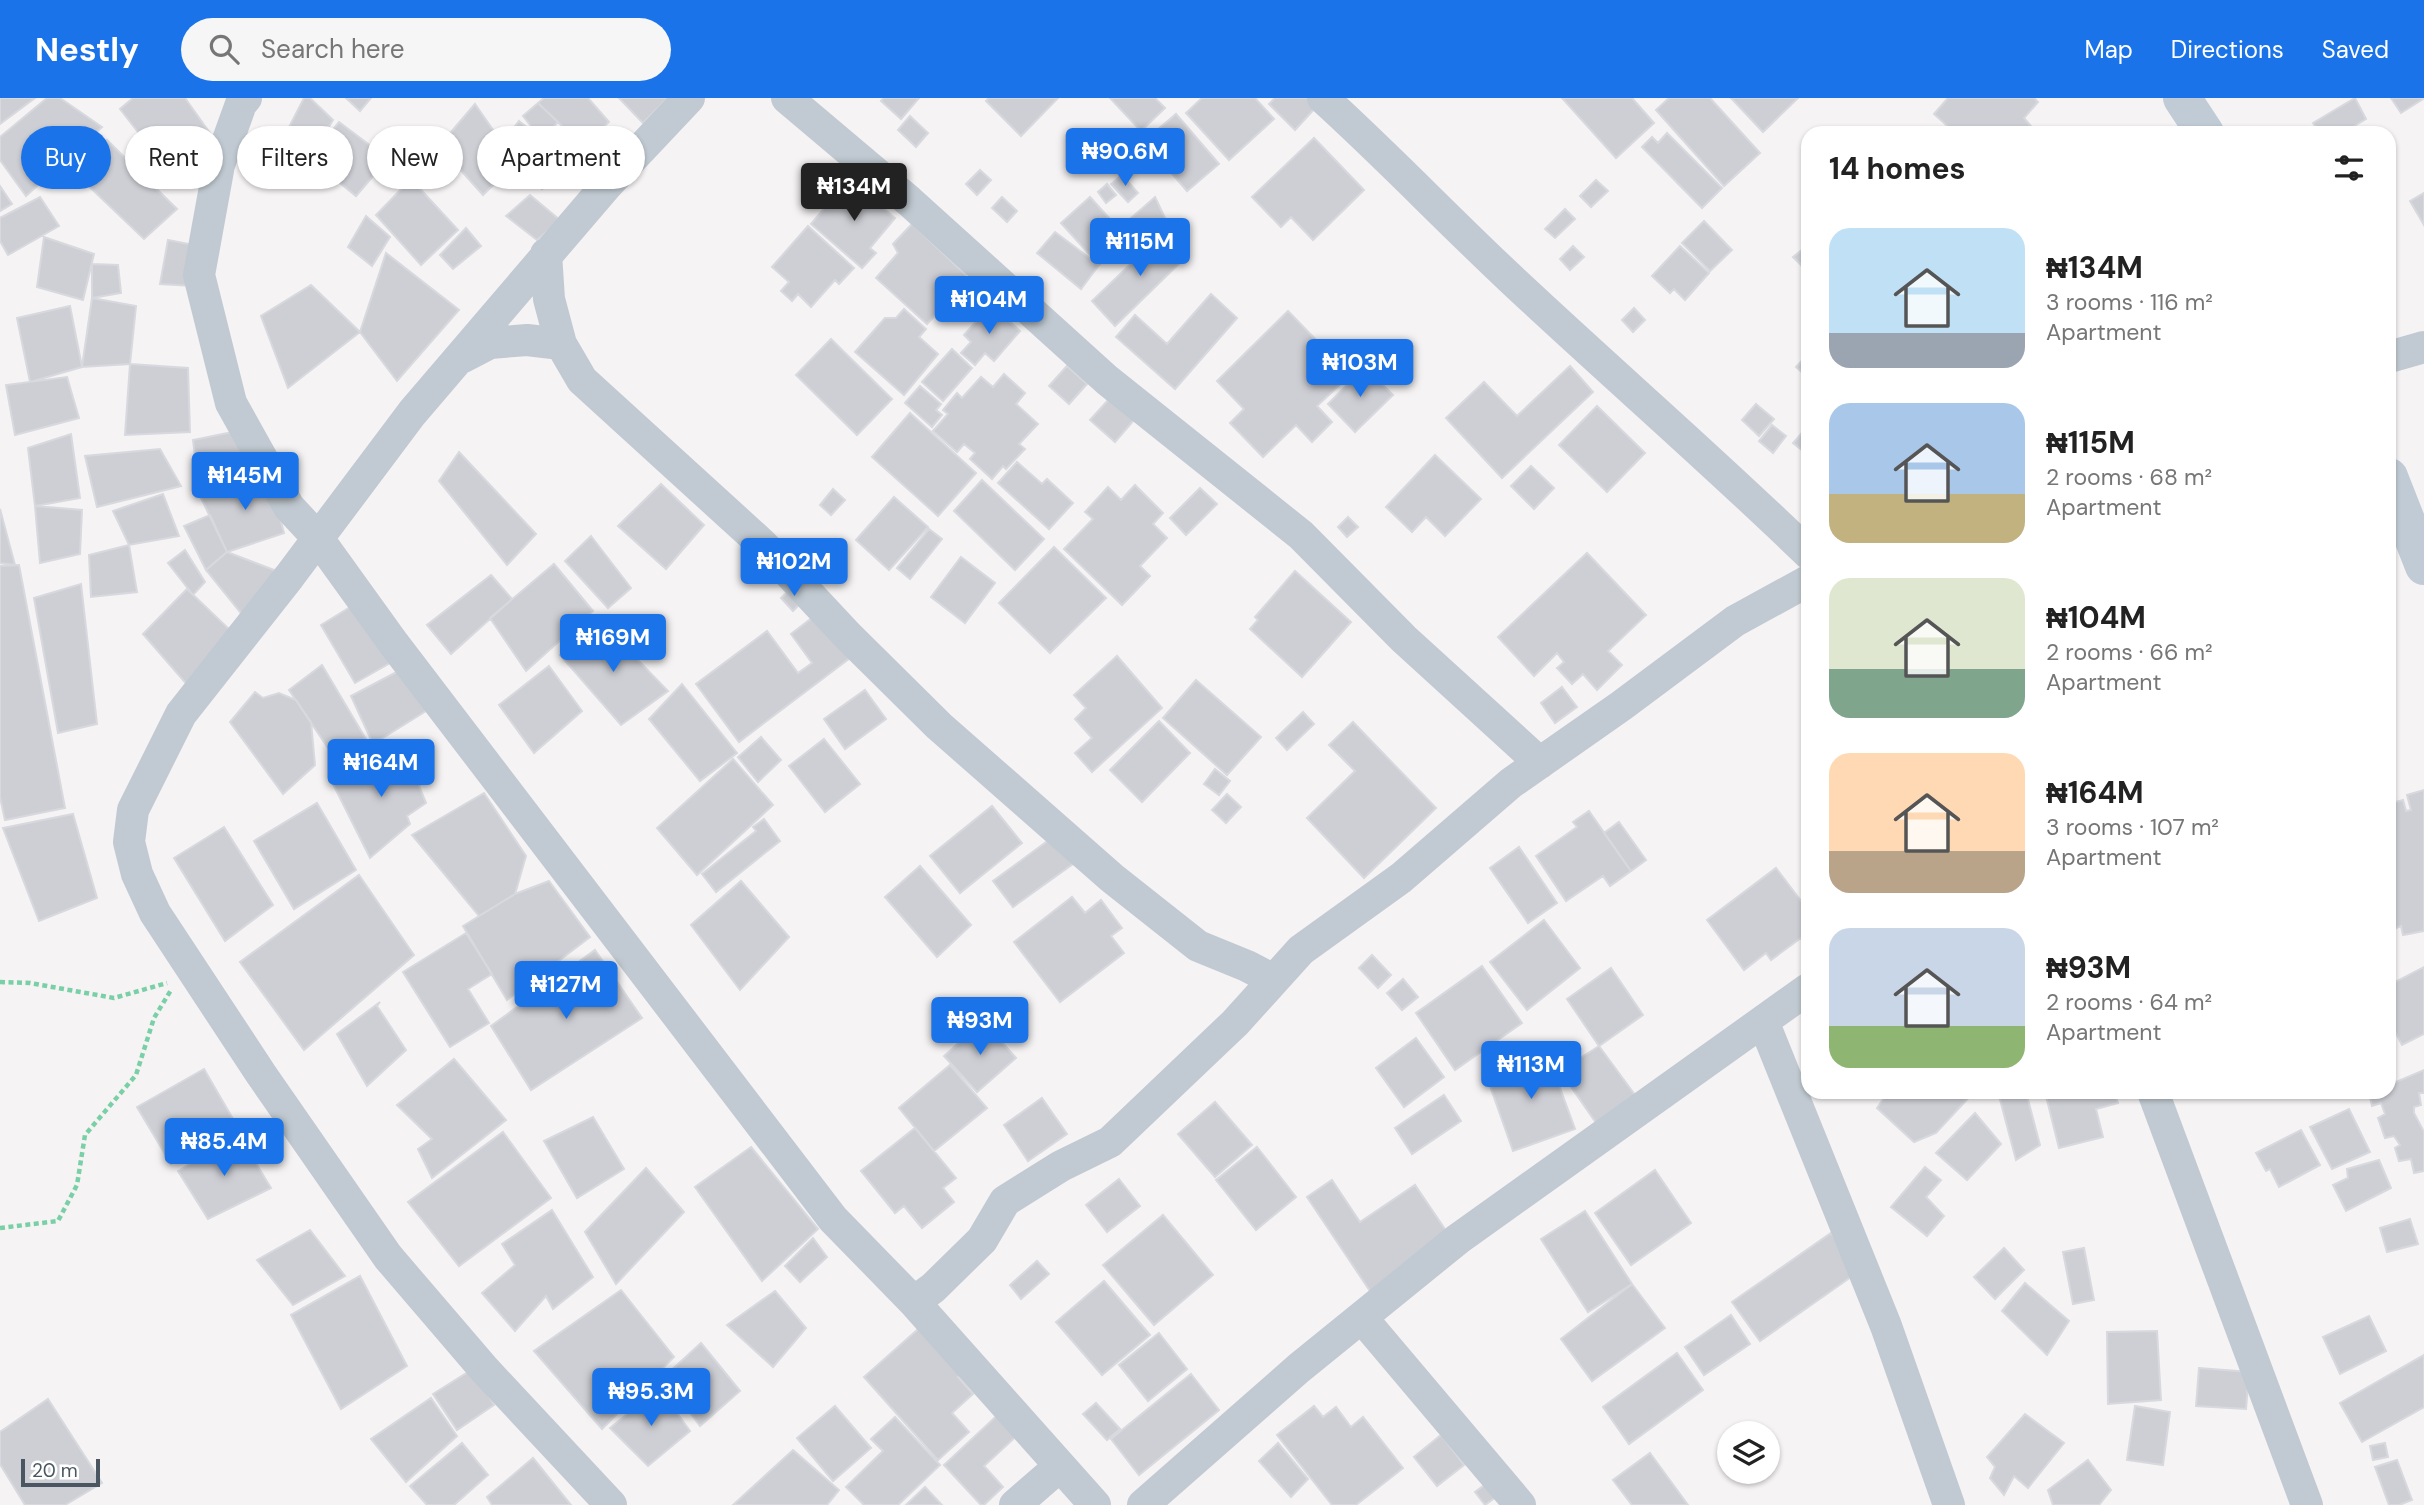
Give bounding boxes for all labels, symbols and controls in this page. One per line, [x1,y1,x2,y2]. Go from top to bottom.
search box [181,18,671,81]
text: Nestly [35,28,139,71]
icon: search [205,30,243,68]
text: Search here [261,32,405,66]
text: Map [2085,34,2133,65]
text: Directions [2171,34,2284,65]
text: Saved [2322,34,2389,65]
chip: Buy [21,126,111,189]
chip: Rent [125,126,223,189]
chip: Filters [237,126,353,189]
chip: New [367,126,463,189]
chip: Apartment [477,126,645,189]
pin: ₦90.6M [1068,129,1182,188]
text: ₦90.6M [1082,136,1168,166]
text: 14 homes [1829,149,1966,188]
icon: filters [2330,149,2368,187]
pin: ₦134M [805,164,903,223]
text: ₦134M [817,171,891,201]
pin: ₦115M [1091,218,1189,278]
text: ₦115M [1106,226,1174,256]
text: ₦134M [2046,248,2143,287]
icon: home [1885,256,1969,340]
pin: ₦104M [940,276,1038,336]
text: ₦104M [951,284,1027,314]
text: 3 rooms · 116 m² [2046,287,2213,317]
text: Apartment [2046,317,2161,347]
pin: ₦103M [1311,340,1409,399]
text: ₦103M [1322,347,1398,377]
text: ₦115M [2046,423,2135,462]
icon: home [1885,431,1969,515]
pin: ₦145M [196,452,294,512]
text: ₦145M [208,460,282,490]
text: 2 rooms · 68 m² [2046,462,2212,492]
text: Apartment [2046,492,2161,522]
pin: ₦102M [745,538,843,598]
text: ₦102M [757,546,831,576]
text: ₦104M [2046,598,2146,637]
icon: home [1885,606,1969,690]
pin: ₦169M [564,614,662,674]
text: ₦169M [576,622,650,652]
text: 2 rooms · 66 m² [2046,637,2213,667]
text: Apartment [2046,667,2161,697]
pin: ₦164M [332,740,430,799]
text: ₦164M [344,747,418,777]
text: ₦164M [2046,773,2144,812]
icon: home [1885,781,1969,865]
text: 3 rooms · 107 m² [2046,812,2219,842]
text: Apartment [2046,842,2161,872]
text: ₦93M [2046,948,2131,987]
icon: home [1885,956,1969,1040]
pin: ₦127M [517,962,615,1021]
text: ₦127M [531,969,601,999]
text: 2 rooms · 64 m² [2046,987,2212,1017]
pin: ₦93M [939,998,1021,1057]
text: ₦93M [947,1005,1013,1035]
text: Apartment [2046,1017,2161,1047]
pin: ₦113M [1482,1042,1580,1101]
text: ₦113M [1497,1049,1565,1079]
pin: ₦85.4M [167,1118,281,1178]
text: ₦85.4M [181,1126,267,1156]
pin: ₦95.3M [594,1368,708,1428]
text: ₦95.3M [608,1376,694,1406]
map controls [1717,1421,1780,1484]
button: layers [1717,1421,1780,1484]
scale bar [21,1456,100,1488]
text: 20 m [32,1458,78,1483]

